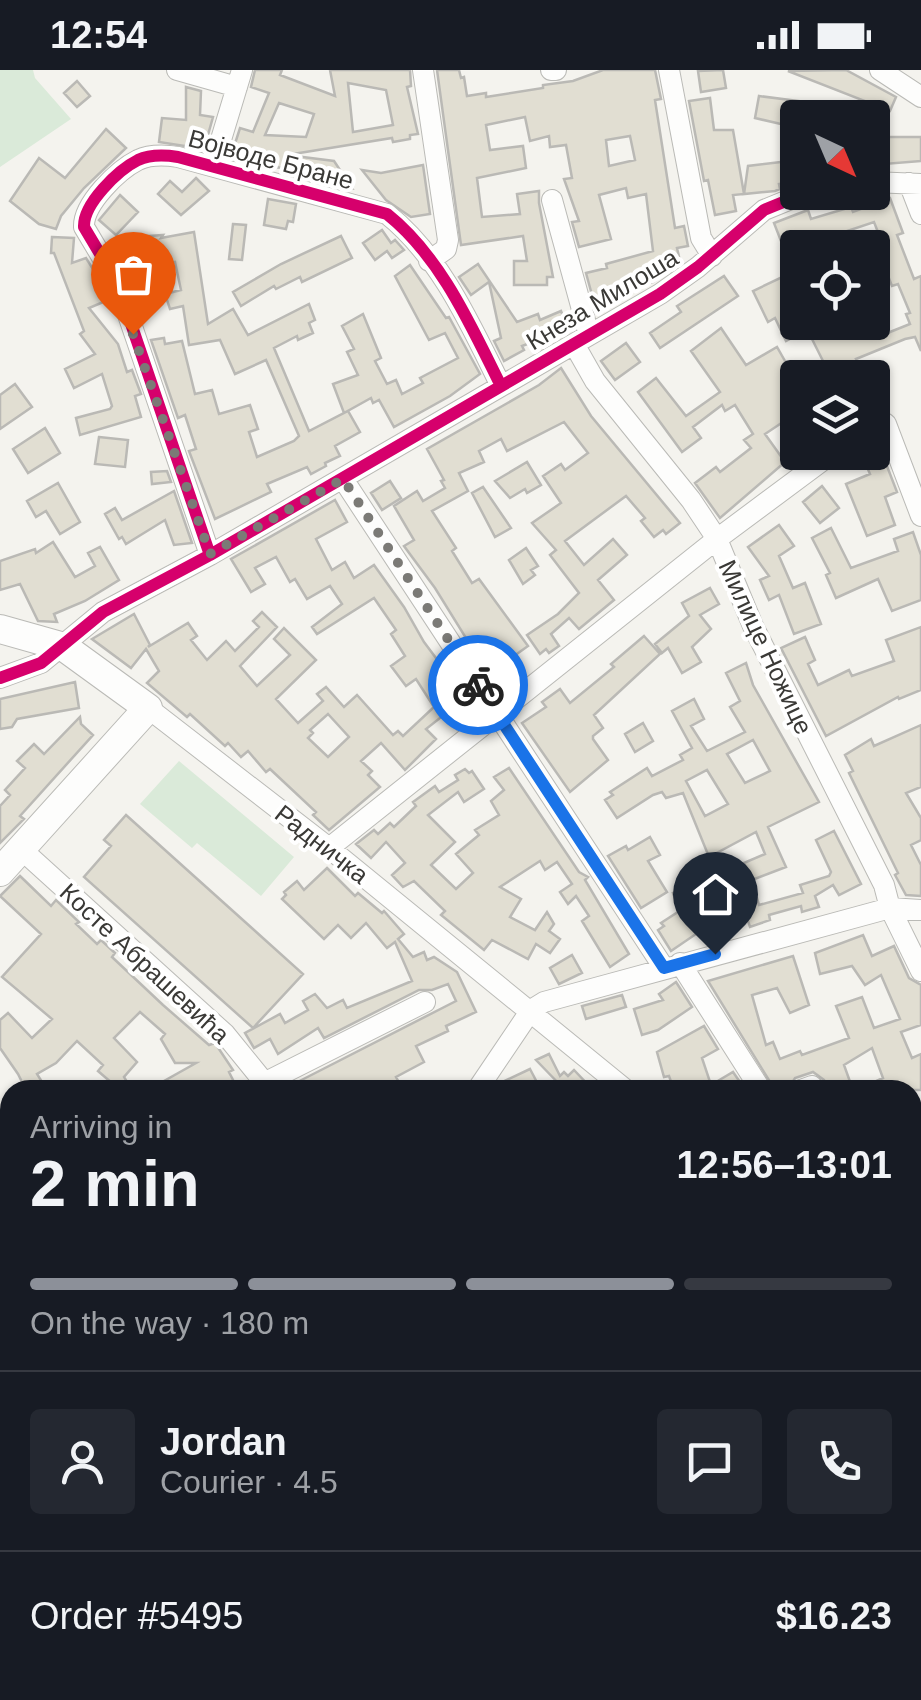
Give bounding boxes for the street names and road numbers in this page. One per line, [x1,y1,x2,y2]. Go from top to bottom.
street label: Војводе Бране [185,123,357,195]
street label: Кнеза Милоша [521,243,683,355]
street label: Милице Ножице [713,556,819,738]
street label: Радничка [270,799,374,889]
street label: Косте Абрашевића [55,877,235,1049]

